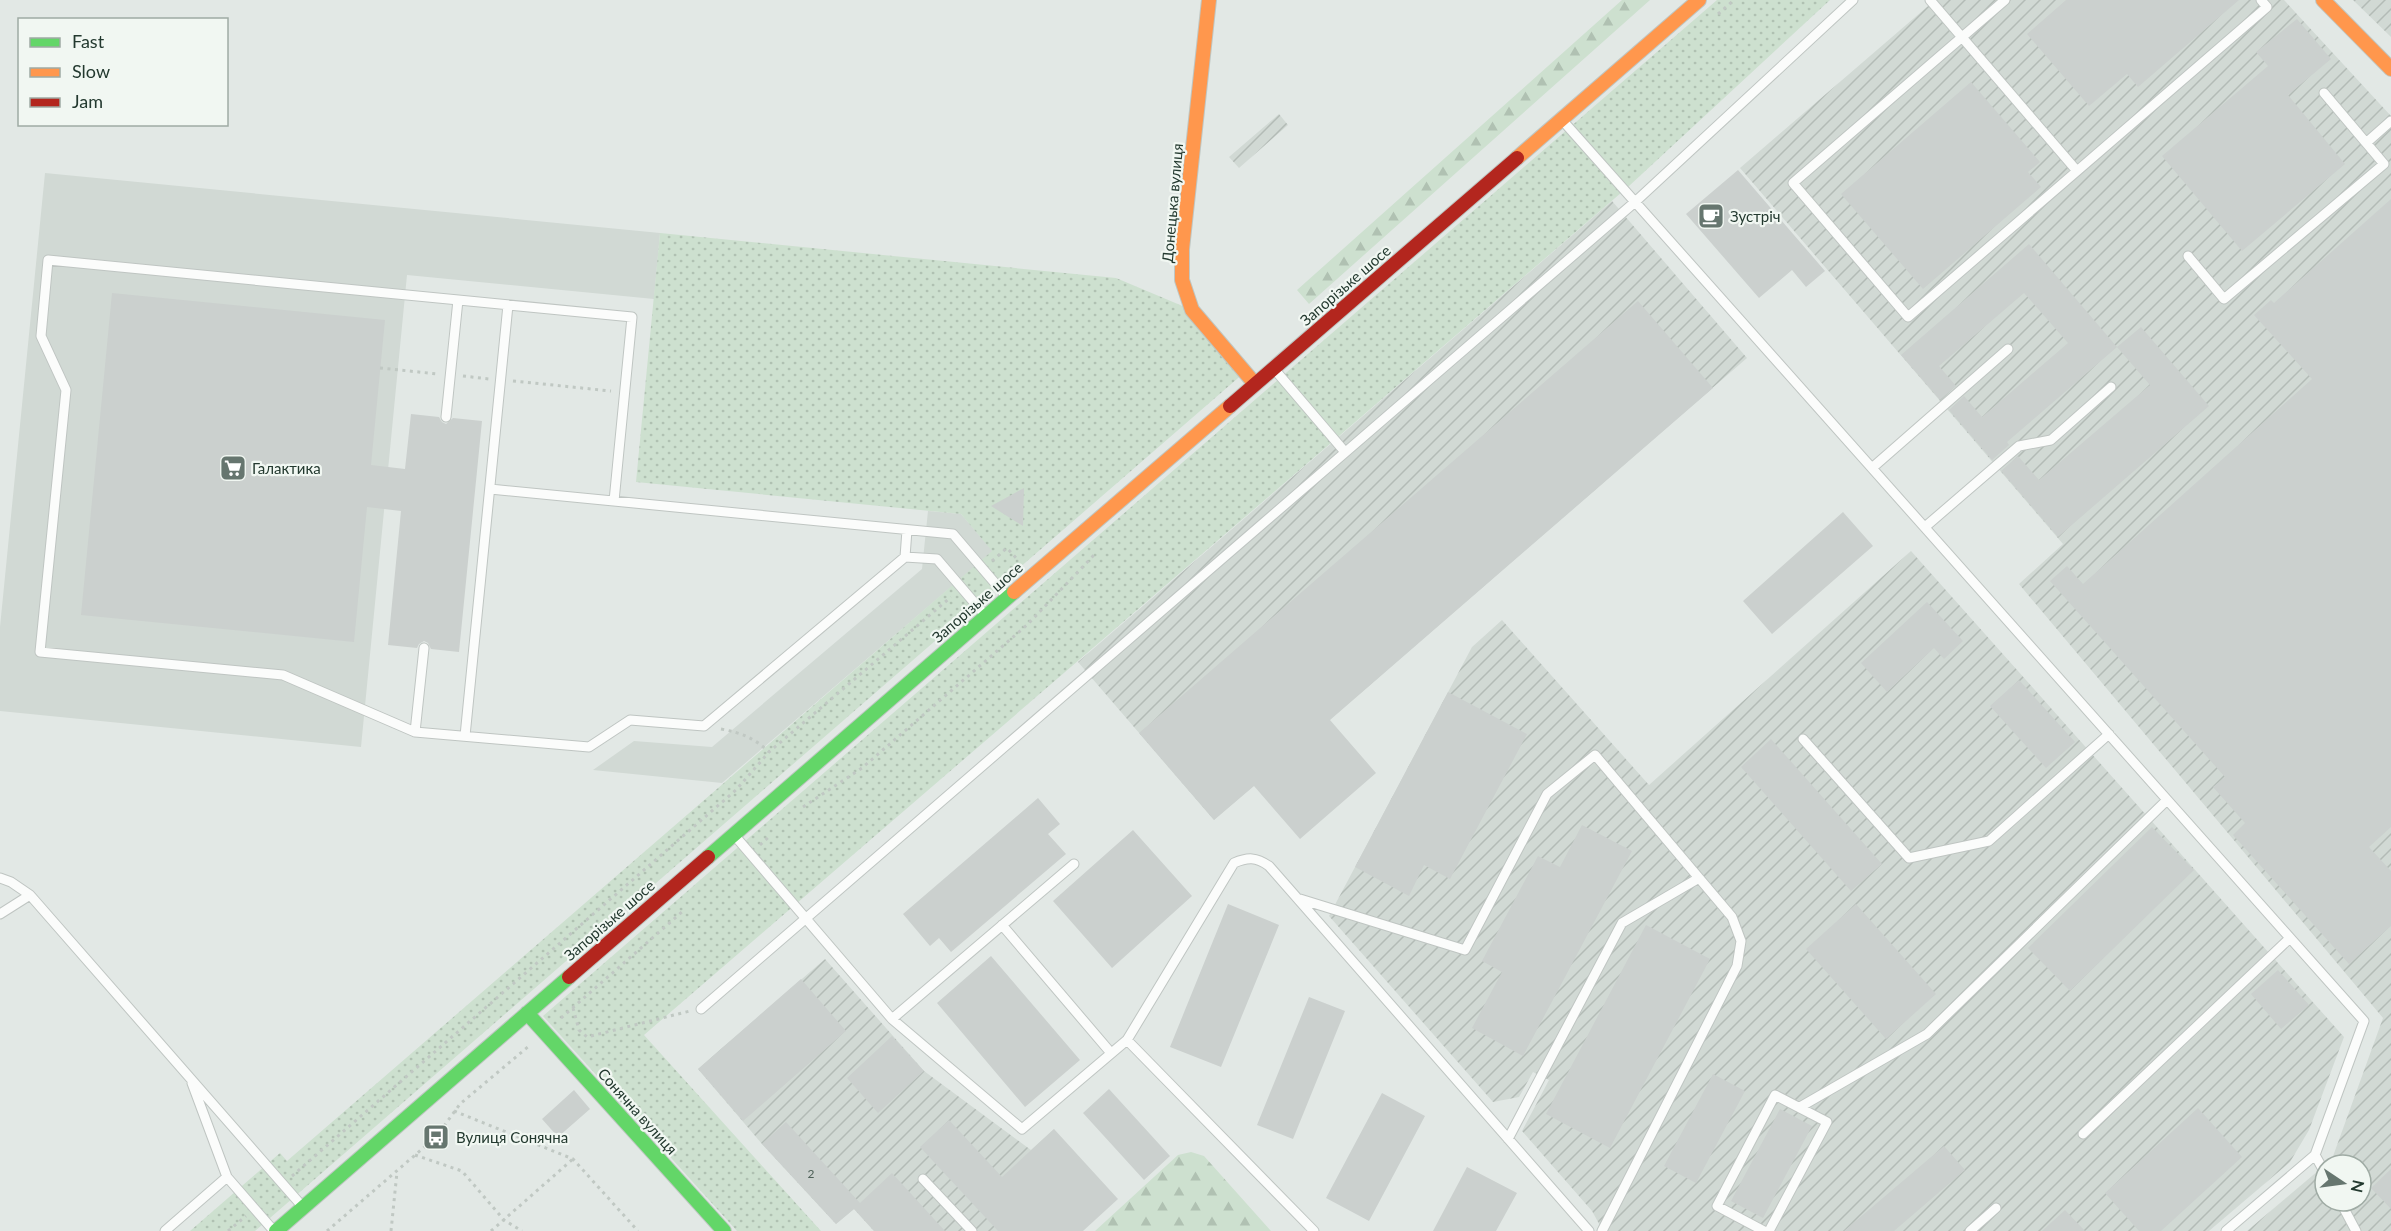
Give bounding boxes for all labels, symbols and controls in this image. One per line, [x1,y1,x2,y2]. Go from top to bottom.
legend [18,18,228,126]
text: Fast [72,30,105,52]
text: Slow [72,60,110,82]
text: Jam [72,90,103,112]
street label: Донецька вулиця [1158,143,1186,263]
cafe icon: Зустріч [1696,201,1726,231]
place label: Зустріч [1730,207,1781,225]
street label: Запорізьке шосе [1296,241,1394,329]
supermarket icon: Галактика [218,453,248,483]
place label: Галактика [252,459,321,477]
street label: Запорізьке шосе [928,558,1026,646]
street label: Запорізьке шосе [560,876,658,964]
street label: Сонячна вулиця [595,1064,681,1158]
bus stop icon: Вулиця Сонячна [421,1122,451,1152]
place label: Вулиця Сонячна [456,1128,568,1146]
north arrow [2313,1153,2373,1213]
house number: 2 [808,1166,815,1181]
text: N [2347,1178,2369,1195]

